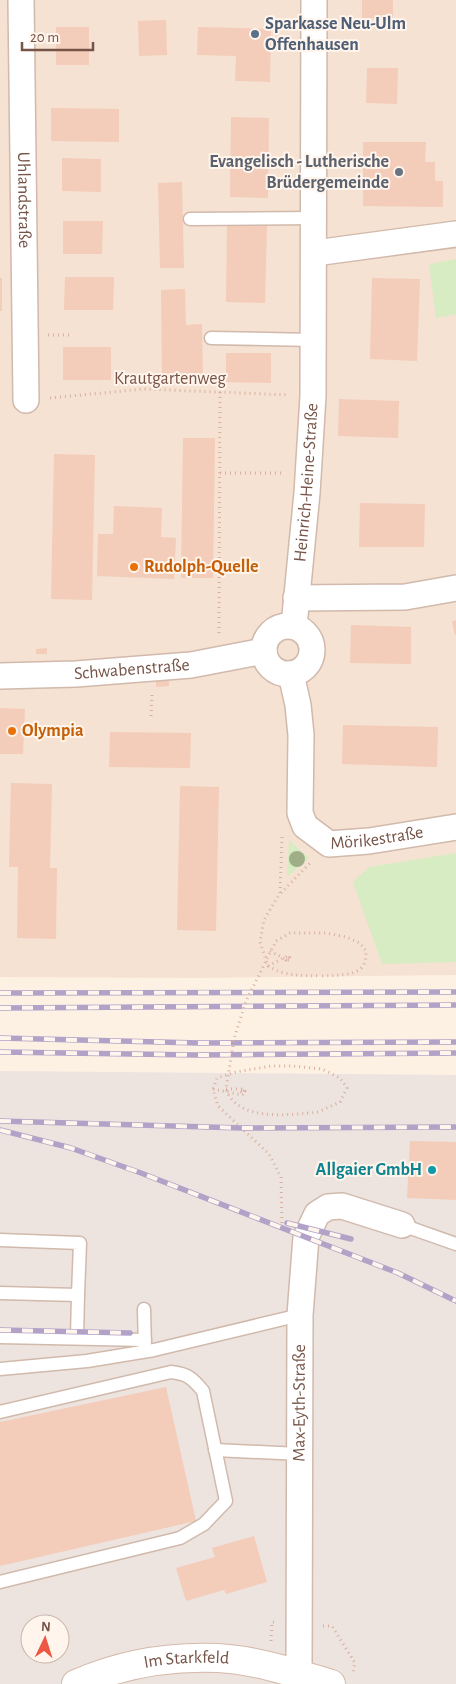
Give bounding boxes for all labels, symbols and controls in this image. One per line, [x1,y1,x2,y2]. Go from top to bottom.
place label: Sparkasse Neu-Ulm Offenhausen [265,15,406,54]
scale bar [22,20,94,52]
marker: Sparkasse Neu-Ulm Offenhausen [249,28,261,40]
text: 20 m [30,30,59,45]
street label: Uhlandstraße [14,152,33,248]
place label: Evangelisch - Lutherische Brüdergemeinde [209,153,389,192]
marker: Evangelisch - Lutherische Brüdergemeinde [393,166,405,178]
street label: Krautgartenweg [114,370,226,388]
street label: Heinrich-Heine-Straße [291,403,322,563]
place label: Rudolph-Quelle [144,558,259,576]
marker: Rudolph-Quelle [128,561,140,573]
street label: Schwabenstraße [73,656,190,683]
place label: Olympia [22,722,84,740]
marker: Olympia [6,725,18,737]
street label: Mörikestraße [330,823,425,853]
place label: Allgaier GmbH [315,1161,422,1179]
marker: Allgaier GmbH [426,1164,438,1176]
street label: Max-Eyth-Straße [291,1344,309,1462]
north arrow [20,1614,70,1664]
text: N [40,1620,51,1634]
street label: Im Starkfeld [142,1649,230,1672]

